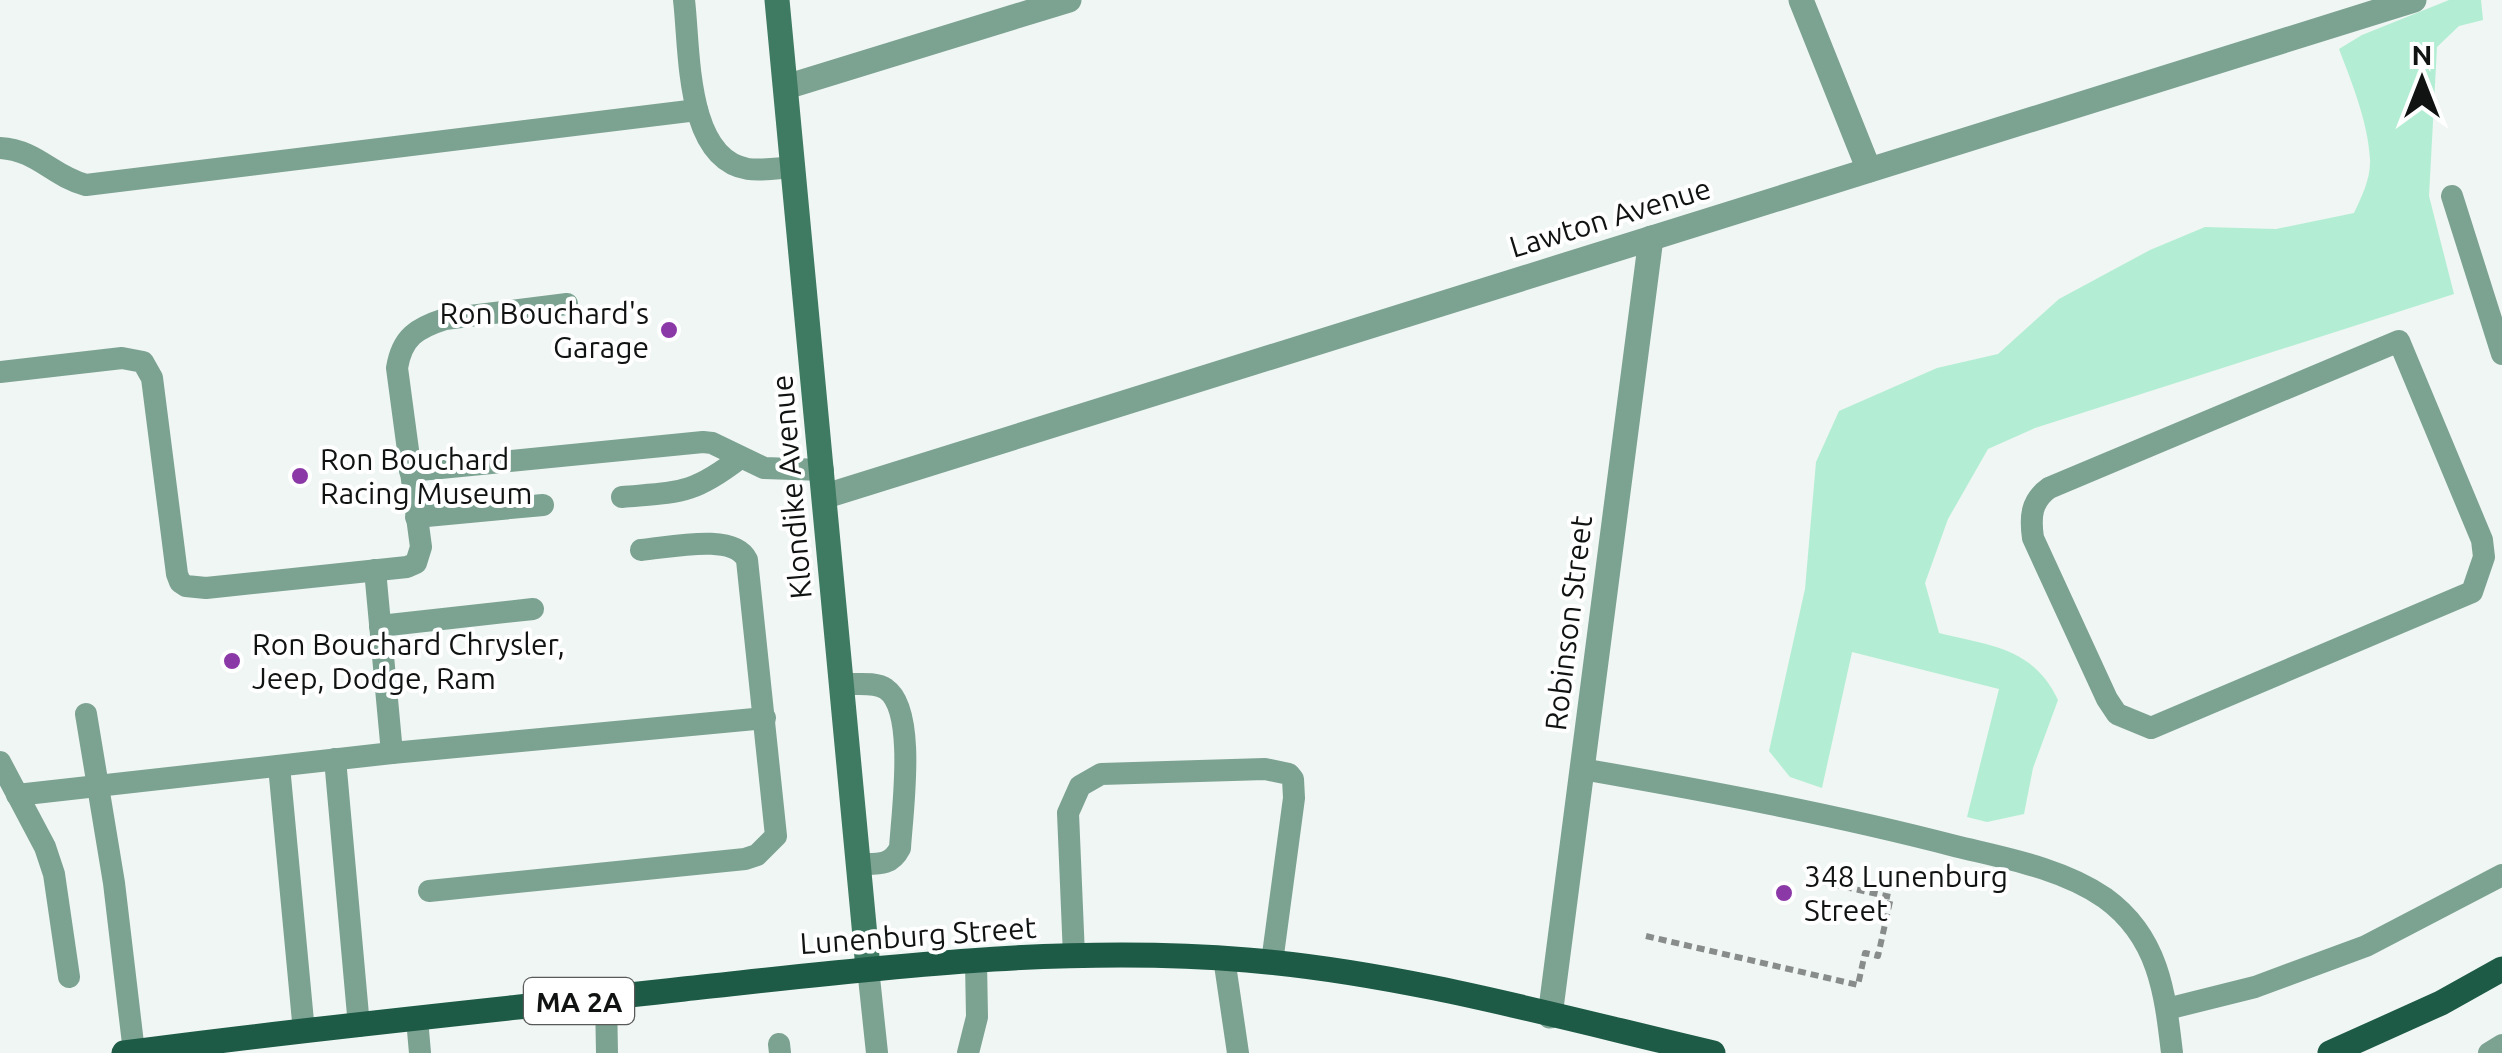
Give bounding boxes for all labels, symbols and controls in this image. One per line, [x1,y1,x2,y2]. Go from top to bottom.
north arrow [2372,30,2472,130]
text: N [2412,39,2432,70]
street label: Lawton Avenue [1505,170,1715,264]
place label: Ron Bouchard's Garage [439,296,649,364]
marker: Ron Bouchard's Garage [658,319,680,341]
street label: Klondike Avenue [764,374,818,600]
place label: Ron Bouchard Racing Museum [320,442,532,510]
marker: Ron Bouchard Racing Museum [289,465,311,487]
street label: Robinson Street [1538,513,1598,733]
place label: Ron Bouchard Chrysler, Jeep, Dodge, Ram [252,627,565,695]
marker: Ron Bouchard Chrysler, Jeep, Dodge, Ram [221,650,243,672]
place label: 348 Lunenburg Street [1804,859,2008,927]
marker: 348 Lunenburg Street [1773,882,1795,904]
street label: Lunenburg Street [799,910,1038,960]
road number: MA 2A [524,978,634,1024]

